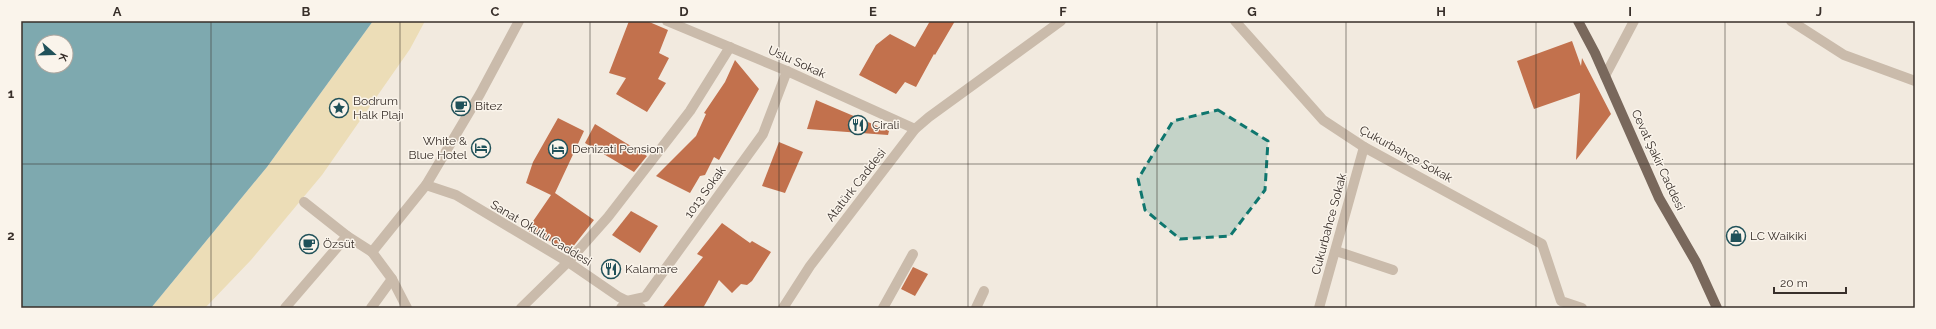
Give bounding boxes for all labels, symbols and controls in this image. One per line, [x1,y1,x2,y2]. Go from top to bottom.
text: A [113,4,122,19]
text: B [302,4,311,19]
text: C [491,4,500,19]
text: D [679,4,689,19]
text: E [869,4,877,19]
text: F [1059,4,1067,19]
text: G [1247,4,1257,19]
text: H [1436,4,1446,19]
text: I [1628,4,1632,19]
text: J [1816,4,1822,19]
north arrow [34,34,74,74]
street label: Uslu Sokak [766,43,829,81]
text: K [55,52,70,64]
text: 1 [8,86,15,101]
place label: Bodrum Halk Plajı [353,94,404,122]
cafe icon: Bitez [450,95,472,117]
place icon: Bodrum Halk Plajı [328,97,350,119]
place label: Bitez [475,99,502,113]
street label: Cevat Şakir Caddesi [1628,107,1688,213]
restaurant icon: Çirali [847,114,869,136]
place label: Çirali [872,118,899,132]
street label: Çukurbahçe Sokak [1357,123,1456,186]
place label: White & Blue Hotel [408,134,468,162]
hotel icon: White & Blue Hotel [470,137,492,159]
hotel icon: Denizati Pension [547,138,569,160]
place label: Denizati Pension [572,142,663,156]
street label: Atatürk Caddesi [823,146,889,224]
street label: 1013 Sokak [681,163,729,221]
street label: Cukurbahce Sokak [1309,171,1349,276]
street label: Sanat Okulu Caddesi [488,197,594,269]
shop icon: LC Waikiki [1725,225,1747,247]
text: 2 [7,228,15,243]
place label: LC Waikiki [1750,229,1807,243]
cafe icon: Özsüt [298,233,320,255]
place label: Özsüt [323,237,355,251]
restaurant icon: Kalamare [600,258,622,280]
place label: Kalamare [625,262,678,276]
scale bar [1774,269,1846,295]
text: 20 m [1780,276,1808,290]

